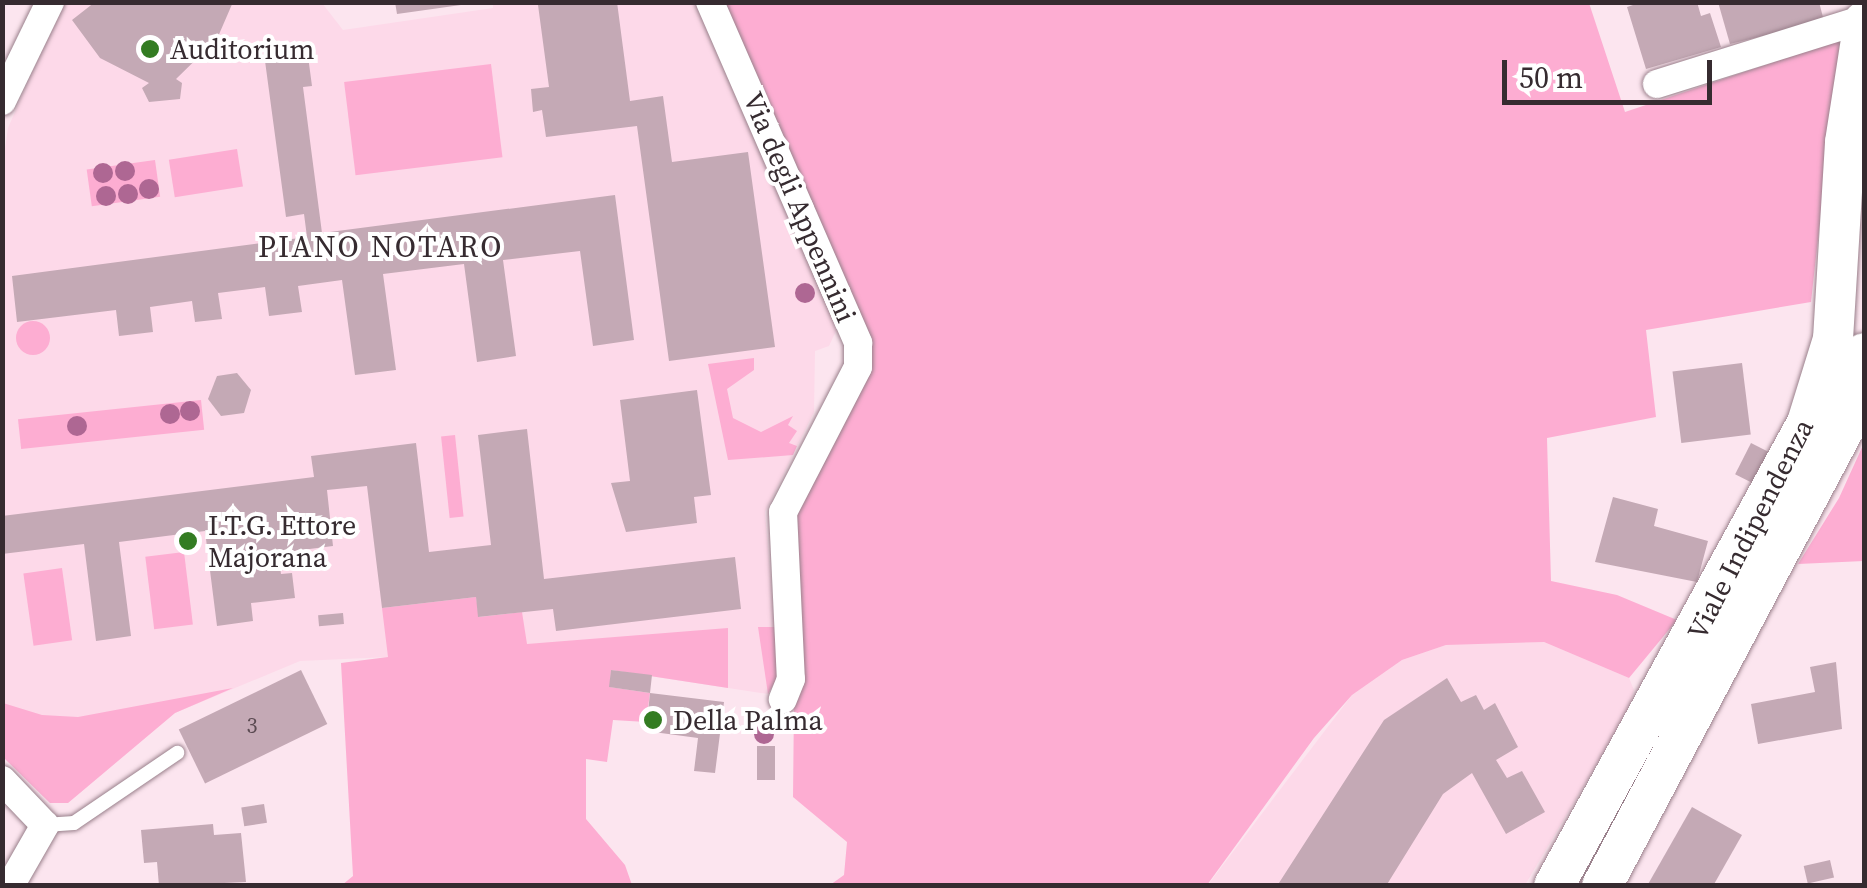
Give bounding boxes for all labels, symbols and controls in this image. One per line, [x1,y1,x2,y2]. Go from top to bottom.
place label: Auditorium [170,32,314,66]
marker: Auditorium [139,38,161,60]
scale bar [1507,40,1717,102]
text: 50 m [1519,57,1583,98]
street label: Via degli Appennini [736,87,864,327]
district label: PIANO NOTARO [258,229,504,265]
street label: Viale Indipendenza [1680,413,1820,645]
place label: I.T.G. Ettore Majorana [208,508,356,574]
marker: I.T.G. Ettore Majorana [177,530,199,552]
place label: Della Palma [673,703,823,737]
marker: Della Palma [642,709,664,731]
house number: 3 [247,713,257,739]

